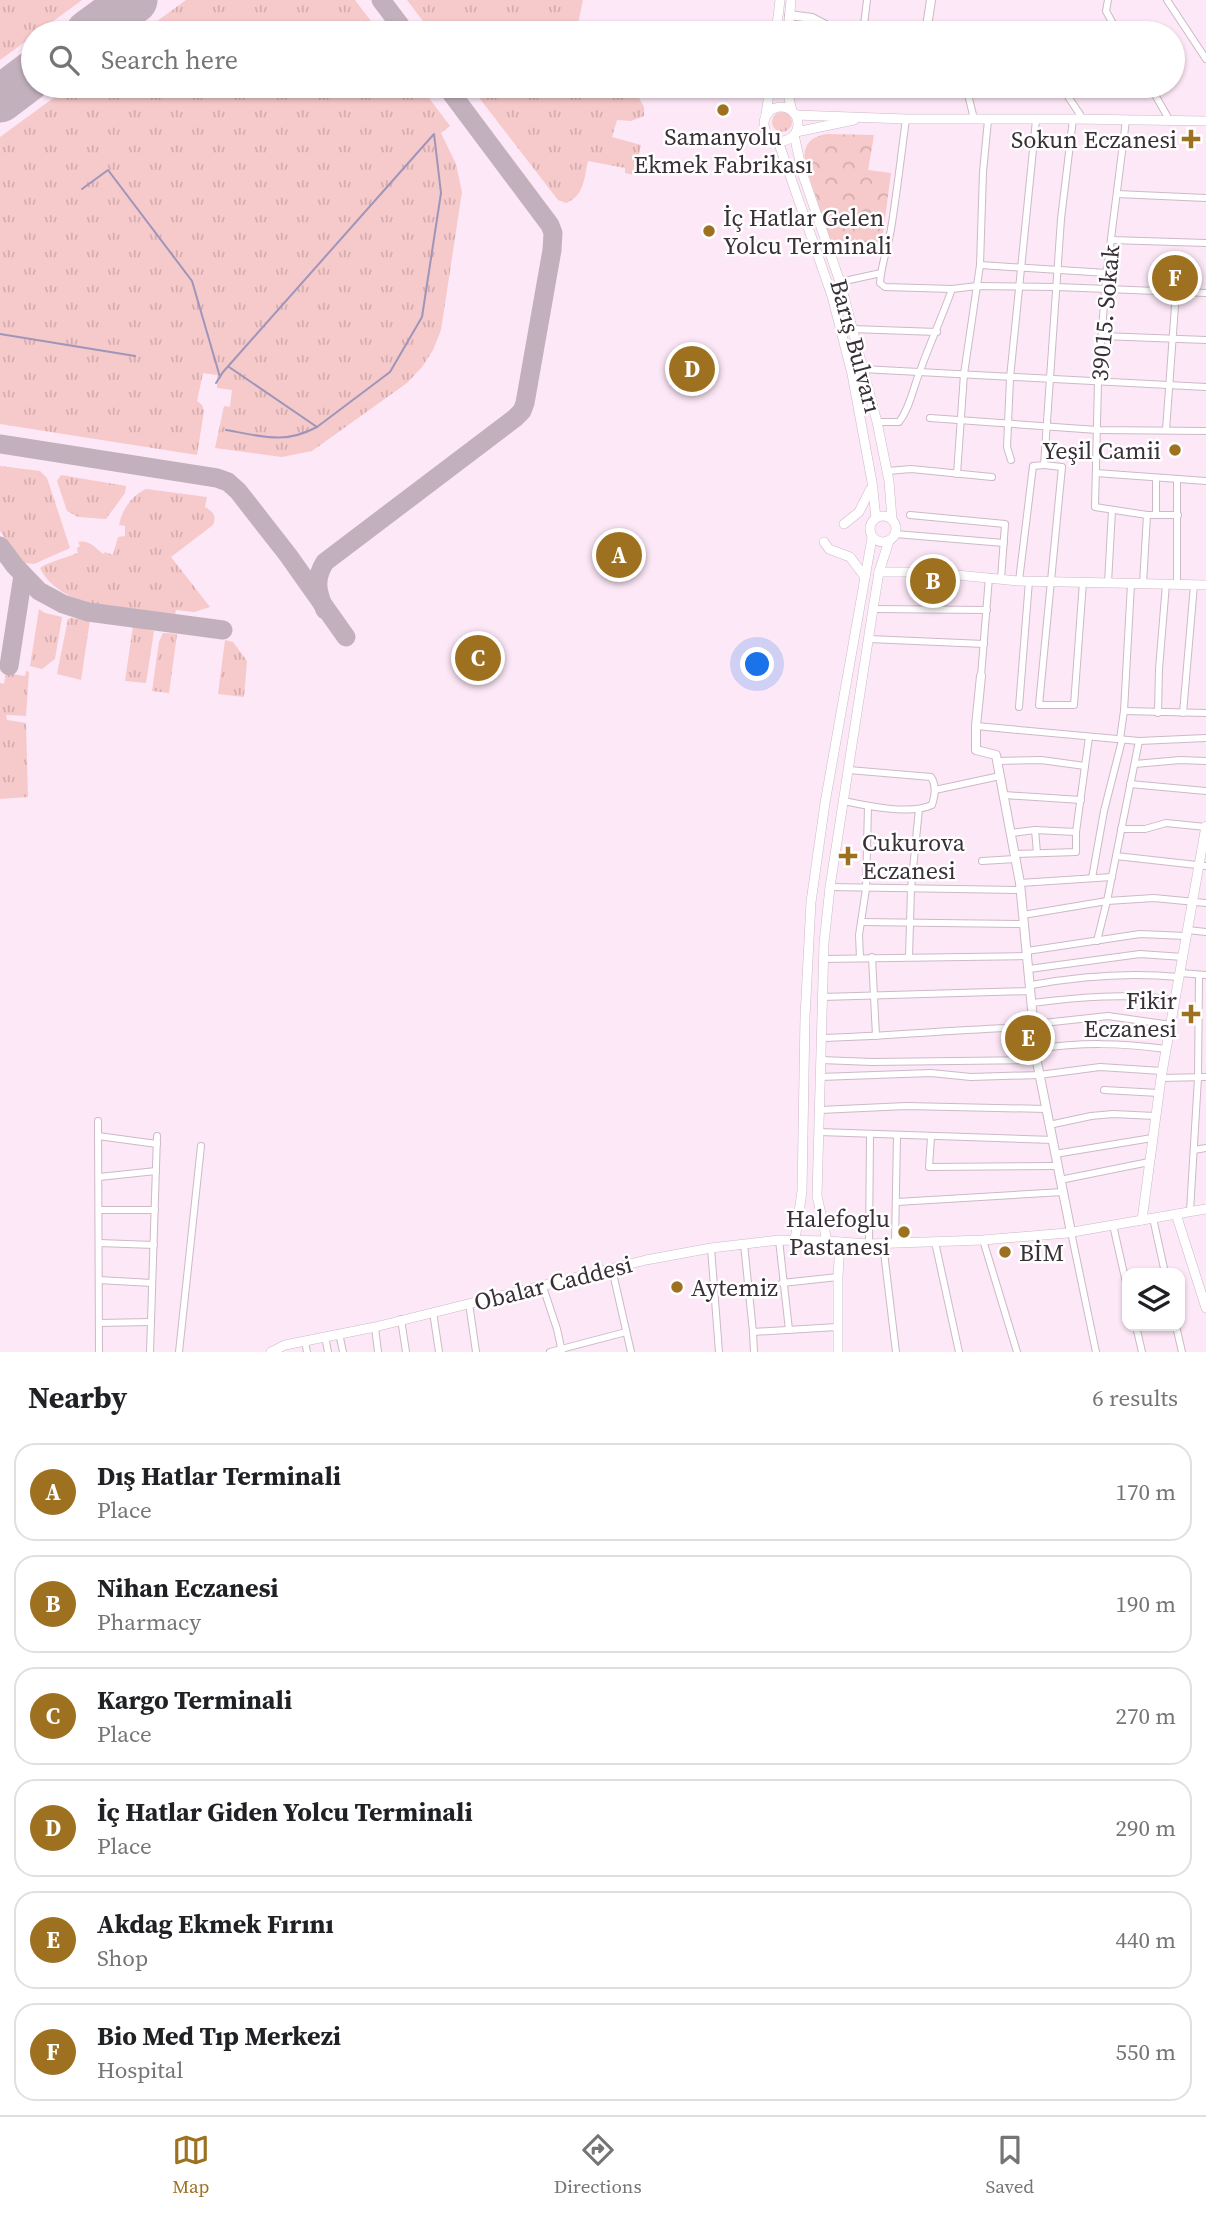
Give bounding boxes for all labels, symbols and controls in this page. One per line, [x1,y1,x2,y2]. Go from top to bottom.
search box [21,21,1185,98]
icon: search [45,41,83,79]
text: Search here [101,42,238,78]
marker: Samanyolu Ekmek Fabrikası [715,102,731,118]
place label: Samanyolu Ekmek Fabrikası [633,120,813,181]
place label: Sokun Eczanesi [1011,123,1177,156]
marker: Sokun Eczanesi [1183,131,1199,147]
place label: İç Hatlar Gelen Yolcu Terminali [723,201,892,262]
marker: İç Hatlar Gelen Yolcu Terminali [701,223,717,239]
street label: 39015. Sokak [1083,243,1127,382]
pin: F [1152,252,1198,304]
street label: Barış Bulvarı [822,275,890,417]
pin: D [669,343,715,395]
place label: Yeşil Camii [1042,434,1161,467]
marker: Yeşil Camii [1167,442,1183,458]
pin: A [596,529,642,581]
pin: B [910,555,956,607]
pin: C [455,632,501,684]
your location [740,647,774,681]
place label: Cukurova Eczanesi [862,826,966,887]
marker: Cukurova Eczanesi [840,848,856,864]
place label: Fikir Eczanesi [1083,984,1177,1045]
marker: Fikir Eczanesi [1183,1006,1199,1022]
pin: E [1005,1012,1051,1064]
place label: Halefoglu Pastanesi [786,1202,890,1263]
marker: Halefoglu Pastanesi [896,1224,912,1240]
place label: BİM [1019,1236,1064,1269]
marker: BİM [997,1244,1013,1260]
street label: Obalar Caddesi [470,1247,636,1319]
map controls [1122,1268,1185,1331]
button: layers [1122,1268,1185,1331]
place label: Aytemiz [691,1271,778,1304]
marker: Aytemiz [669,1279,685,1295]
text: Nearby [28,1377,127,1418]
text: 6 results [1092,1382,1178,1414]
text: Dış Hatlar Terminali [97,1458,341,1494]
text: A [45,1476,61,1508]
text: 170 m [1115,1476,1176,1508]
text: Place [97,1494,152,1526]
text: Nihan Eczanesi [97,1570,279,1606]
text: B [46,1588,60,1620]
text: 190 m [1115,1588,1176,1620]
text: Pharmacy [97,1606,201,1638]
text: Kargo Terminali [97,1682,292,1718]
text: C [46,1700,60,1732]
text: 270 m [1115,1700,1176,1732]
text: Place [97,1718,152,1750]
text: İç Hatlar Giden Yolcu Terminali [97,1794,473,1830]
text: D [45,1812,61,1844]
text: 290 m [1115,1812,1176,1844]
text: Place [97,1830,152,1862]
text: Akdag Ekmek Fırını [97,1906,334,1942]
text: E [46,1924,60,1956]
text: 440 m [1115,1924,1176,1956]
text: Shop [97,1942,148,1974]
text: Bio Med Tıp Merkezi [97,2018,341,2054]
text: F [46,2036,60,2068]
text: 550 m [1115,2036,1176,2068]
text: Hospital [97,2054,183,2086]
tab: Map [172,2131,210,2199]
tab: Directions [554,2131,642,2199]
tab: Saved [985,2131,1034,2199]

